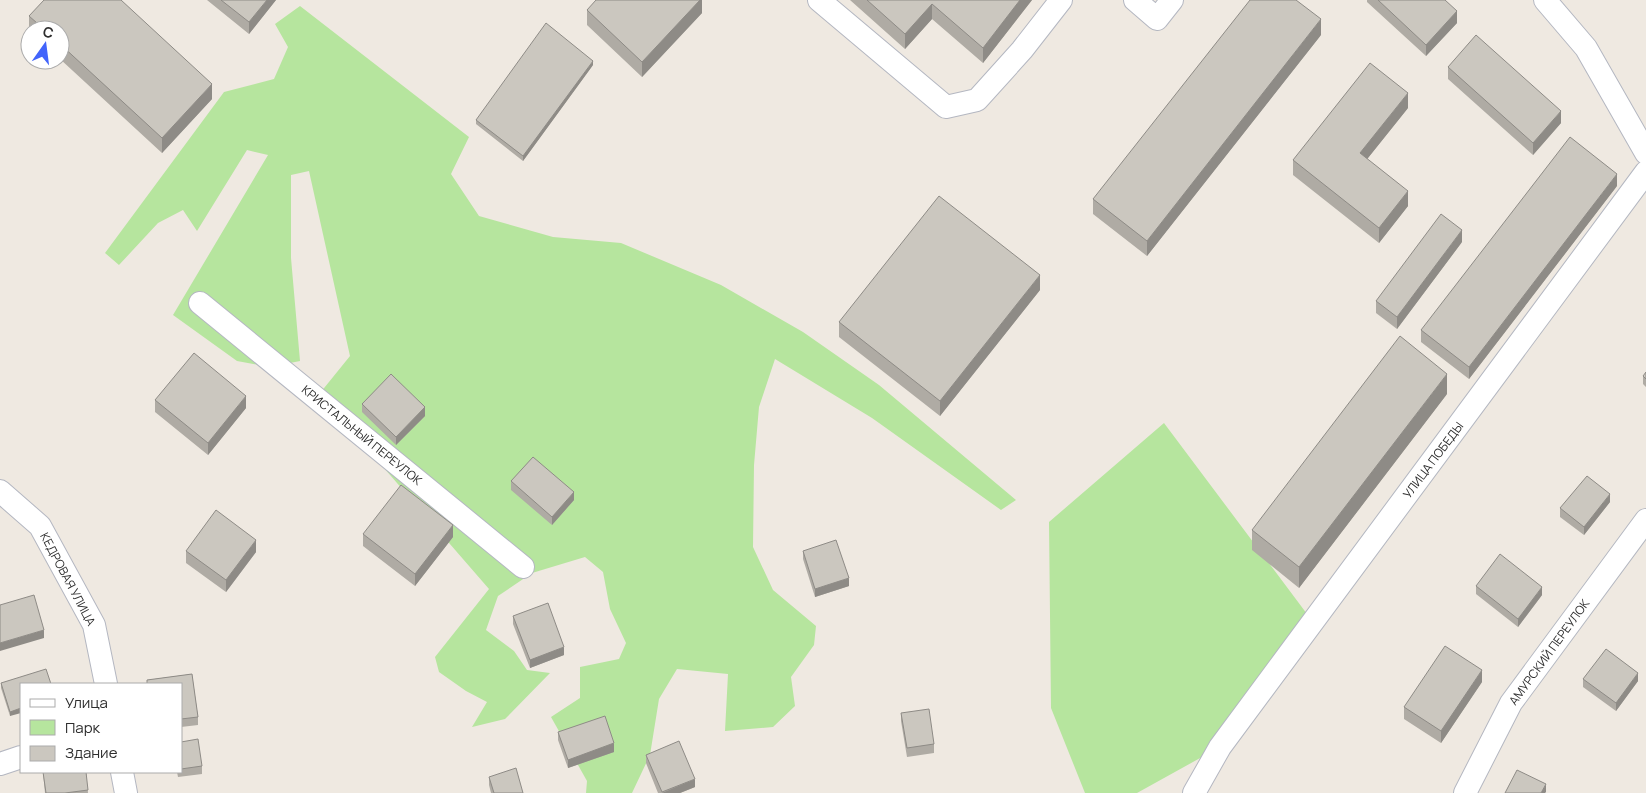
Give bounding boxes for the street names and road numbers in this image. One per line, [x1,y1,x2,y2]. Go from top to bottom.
street label: КРИСТАЛЬНЫЙ ПЕРЕУЛОК [298,381,426,489]
street label: УЛИЦА ПОБЕДЫ [1399,418,1467,502]
street label: КЕДРОВАЯ УЛИЦА [36,529,100,629]
street label: АМУРСКИЙ ПЕРЕУЛОК [1505,595,1594,708]

